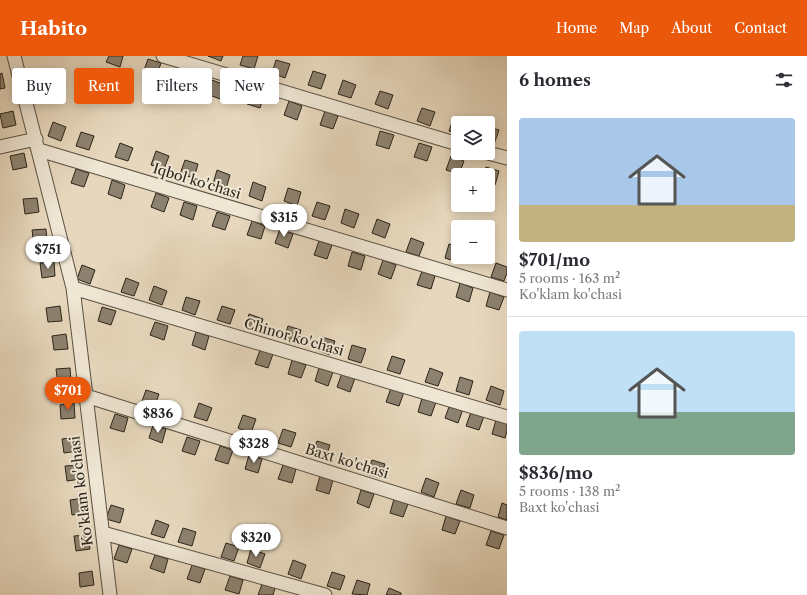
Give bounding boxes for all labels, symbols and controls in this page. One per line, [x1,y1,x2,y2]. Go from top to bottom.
text: Habito [20,17,87,40]
text: Home [556,19,597,37]
text: Map [619,19,649,37]
text: About [671,19,712,37]
text: Contact [734,19,787,37]
chip: Buy [12,68,66,104]
chip: Rent [74,68,134,104]
chip: Filters [142,68,212,104]
chip: New [220,68,279,104]
icon: filters [773,69,795,91]
text: 6 homes [519,70,591,90]
map controls [451,116,495,264]
button: layers [451,116,495,160]
icon: home [621,144,693,216]
street label: Iqbol ko'chasi [151,159,243,203]
button: + [451,168,495,212]
pin: $315 [260,204,308,238]
text: $315 [270,209,298,225]
button: − [451,220,495,264]
pin: $751 [24,236,72,270]
text: $751 [35,241,61,257]
text: $701/mo [519,250,590,270]
text: 5 rooms · 163 m² [519,270,620,286]
text: Ko'klam ko'chasi [519,286,622,302]
street label: Chinor ko'chasi [242,314,346,360]
icon: home [621,357,693,429]
pin: $701 [44,377,92,411]
text: $701 [54,382,82,398]
pin: $836 [134,400,182,434]
text: $836 [143,405,173,421]
pin: $328 [230,430,278,464]
street label: Ko'klam ko'chasi [65,435,97,547]
text: $328 [239,435,269,451]
street label: Baxt ko'chasi [303,440,391,482]
text: $836/mo [519,463,593,483]
text: 5 rooms · 138 m² [519,483,620,499]
text: Baxt ko'chasi [519,499,599,515]
pin: $320 [232,524,280,558]
text: $320 [241,529,271,545]

